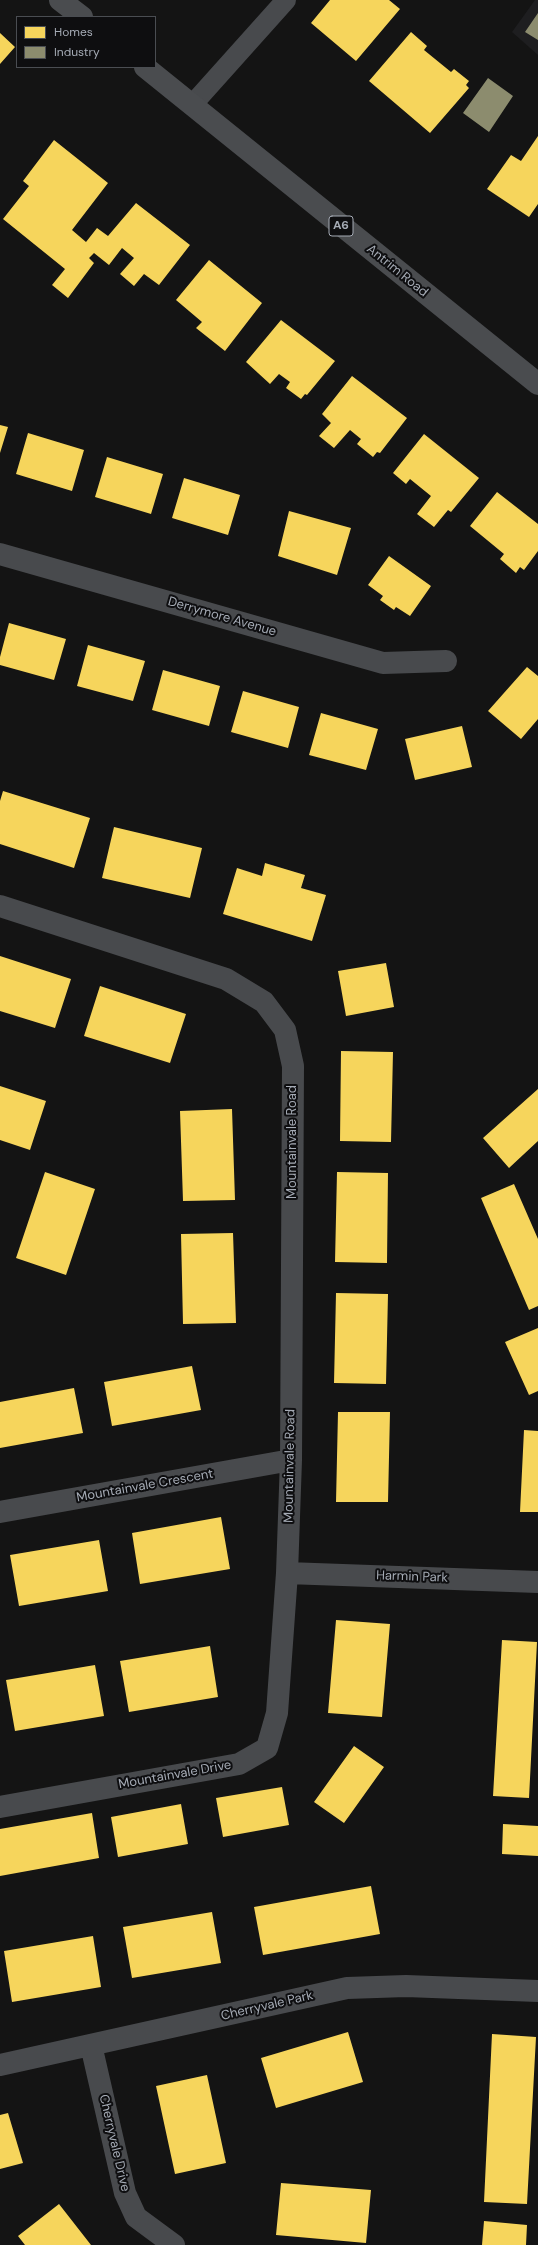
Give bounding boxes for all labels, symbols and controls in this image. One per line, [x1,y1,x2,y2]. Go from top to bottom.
legend [16,16,156,68]
text: Homes [54,24,93,40]
text: Industry [54,44,100,60]
road number: A6 [329,216,353,236]
street label: Antrim Road [363,242,431,300]
street label: Derrymore Avenue [166,594,278,640]
street label: Mountainvale Road [285,1085,301,1199]
street label: Mountainvale Road [281,1409,299,1523]
street label: Mountainvale Crescent [75,1466,215,1506]
street label: Harmin Park [376,1568,448,1586]
street label: Mountainvale Drive [117,1757,233,1793]
street label: Cherryvale Park [219,1988,315,2024]
street label: Cherryvale Drive [95,2093,133,2193]

